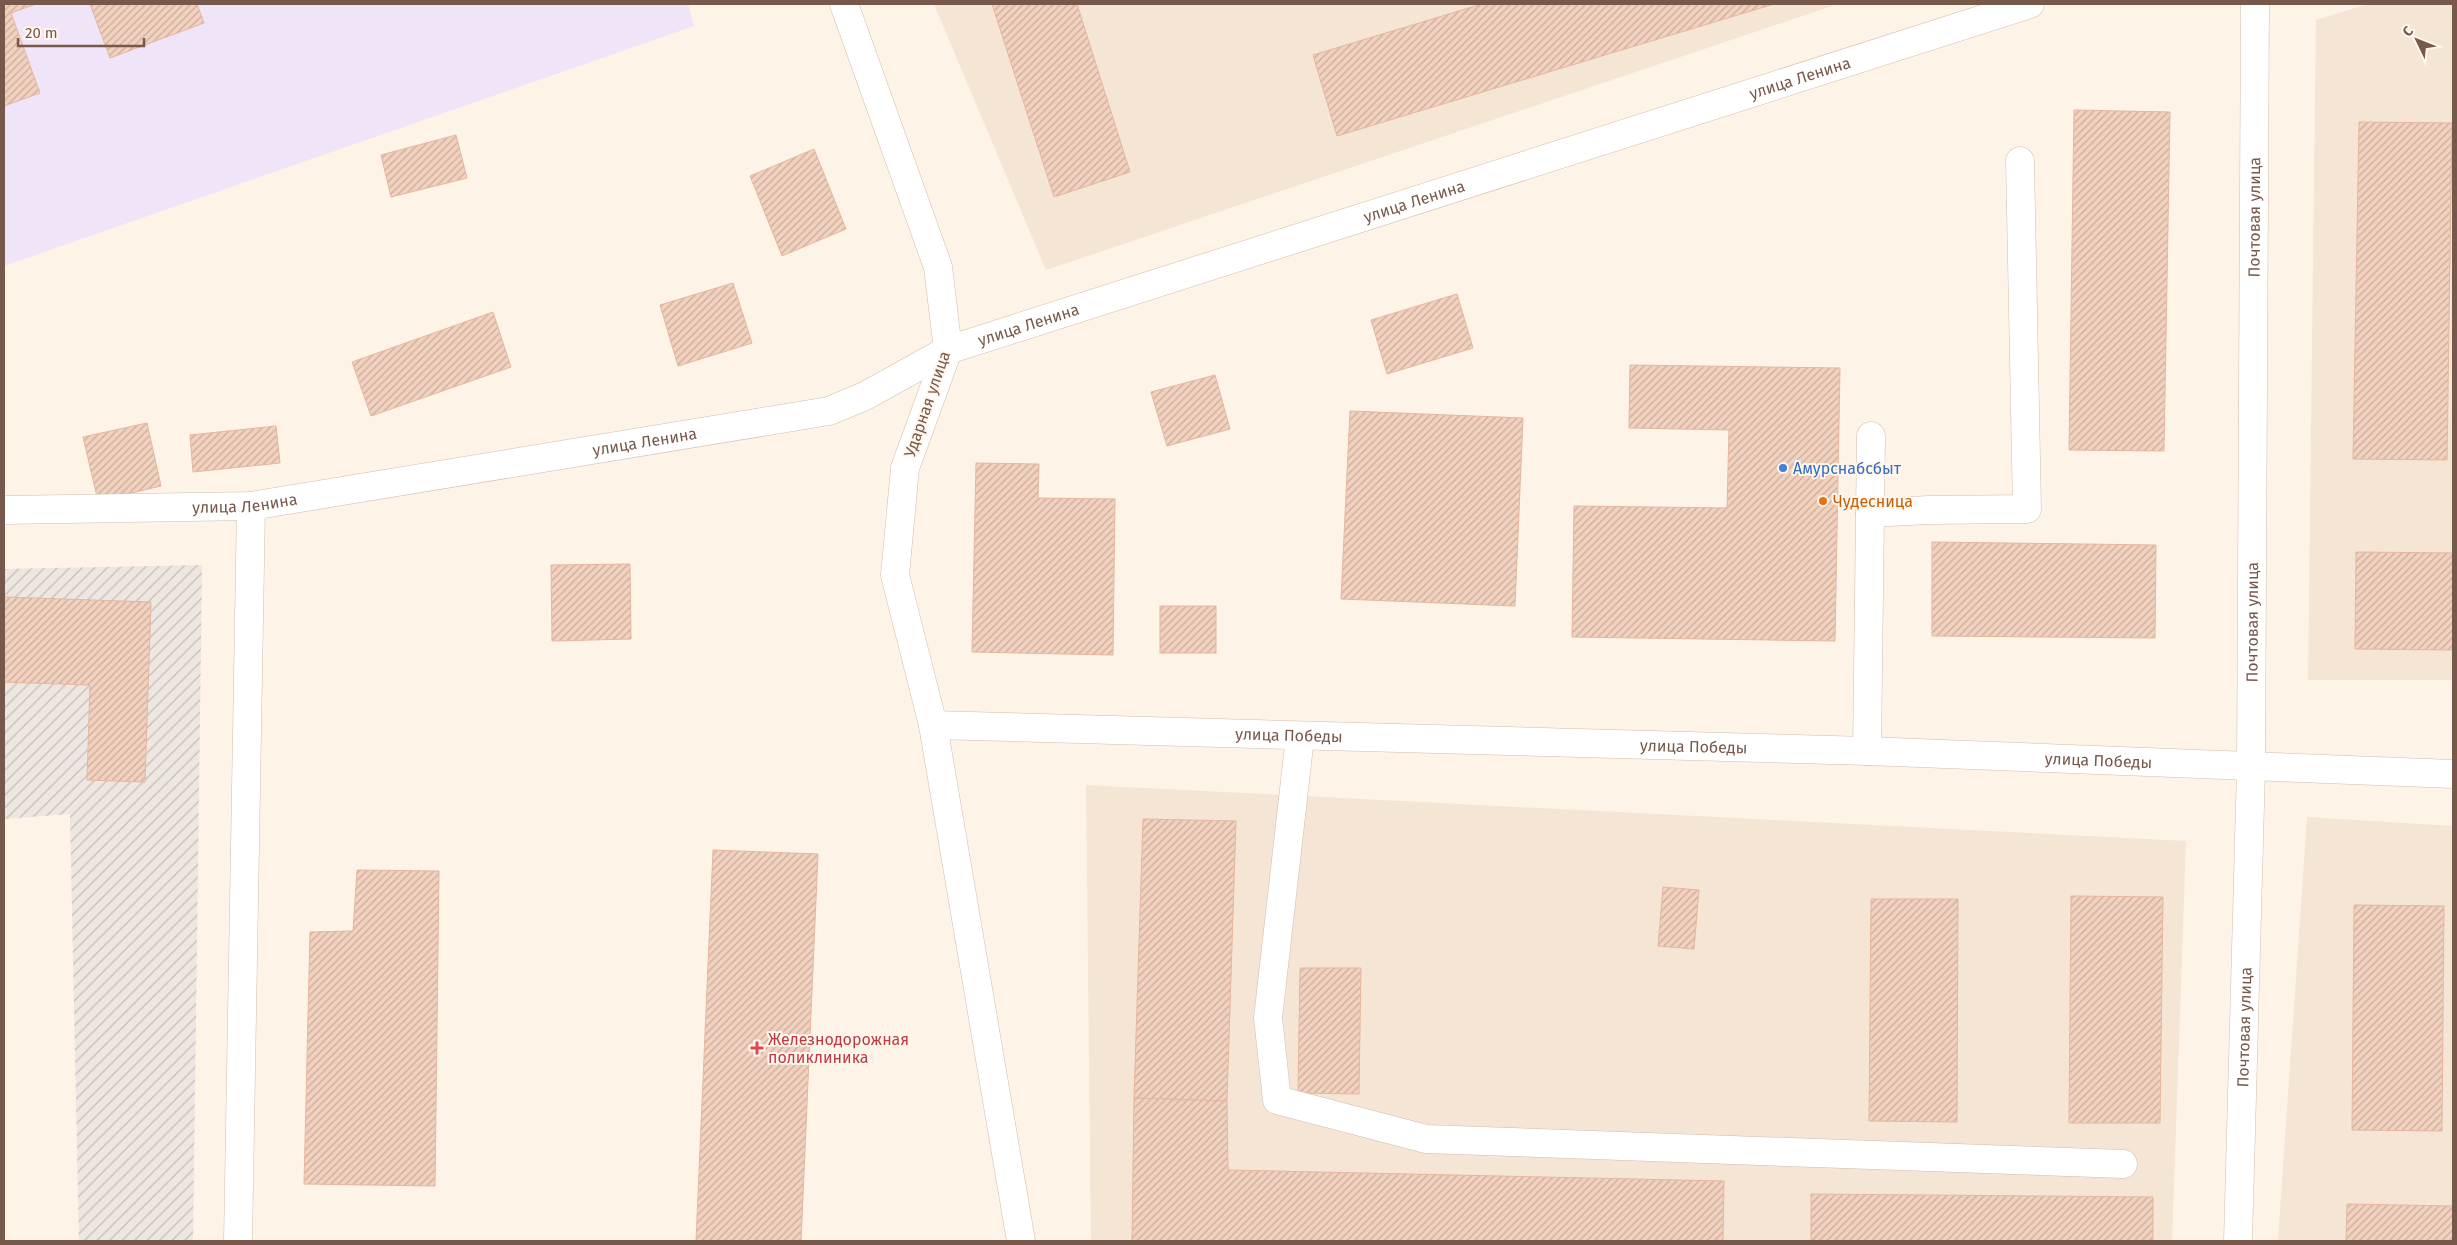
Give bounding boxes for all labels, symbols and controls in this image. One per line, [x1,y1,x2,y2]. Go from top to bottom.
scale bar [18,15,144,47]
north arrow [2392,15,2442,65]
text: С [2399,23,2417,40]
text: 20 m [25,24,58,42]
street label: улица Ленина [1747,52,1853,103]
street label: Почтовая улица [2244,157,2264,277]
street label: улица Ленина [1361,176,1467,226]
street label: улица Ленина [975,299,1081,349]
street label: Ударная улица [900,349,954,459]
street label: улица Ленина [591,423,698,459]
place label: Амурснабсбыт [1793,459,1902,478]
marker: Амурснабсбыт [1777,462,1789,474]
street label: улица Ленина [192,489,299,516]
place label: Чудесница [1833,492,1913,511]
marker: Чудесница [1817,495,1829,507]
street label: Почтовая улица [2242,562,2262,682]
street label: улица Победы [1235,724,1343,746]
street label: улица Победы [1640,735,1748,757]
street label: улица Победы [2044,748,2153,772]
street label: Почтовая улица [2233,967,2255,1088]
place label: Железнодорожная поликлиника [768,1030,909,1067]
marker: Железнодорожная поликлиника [750,1041,764,1055]

